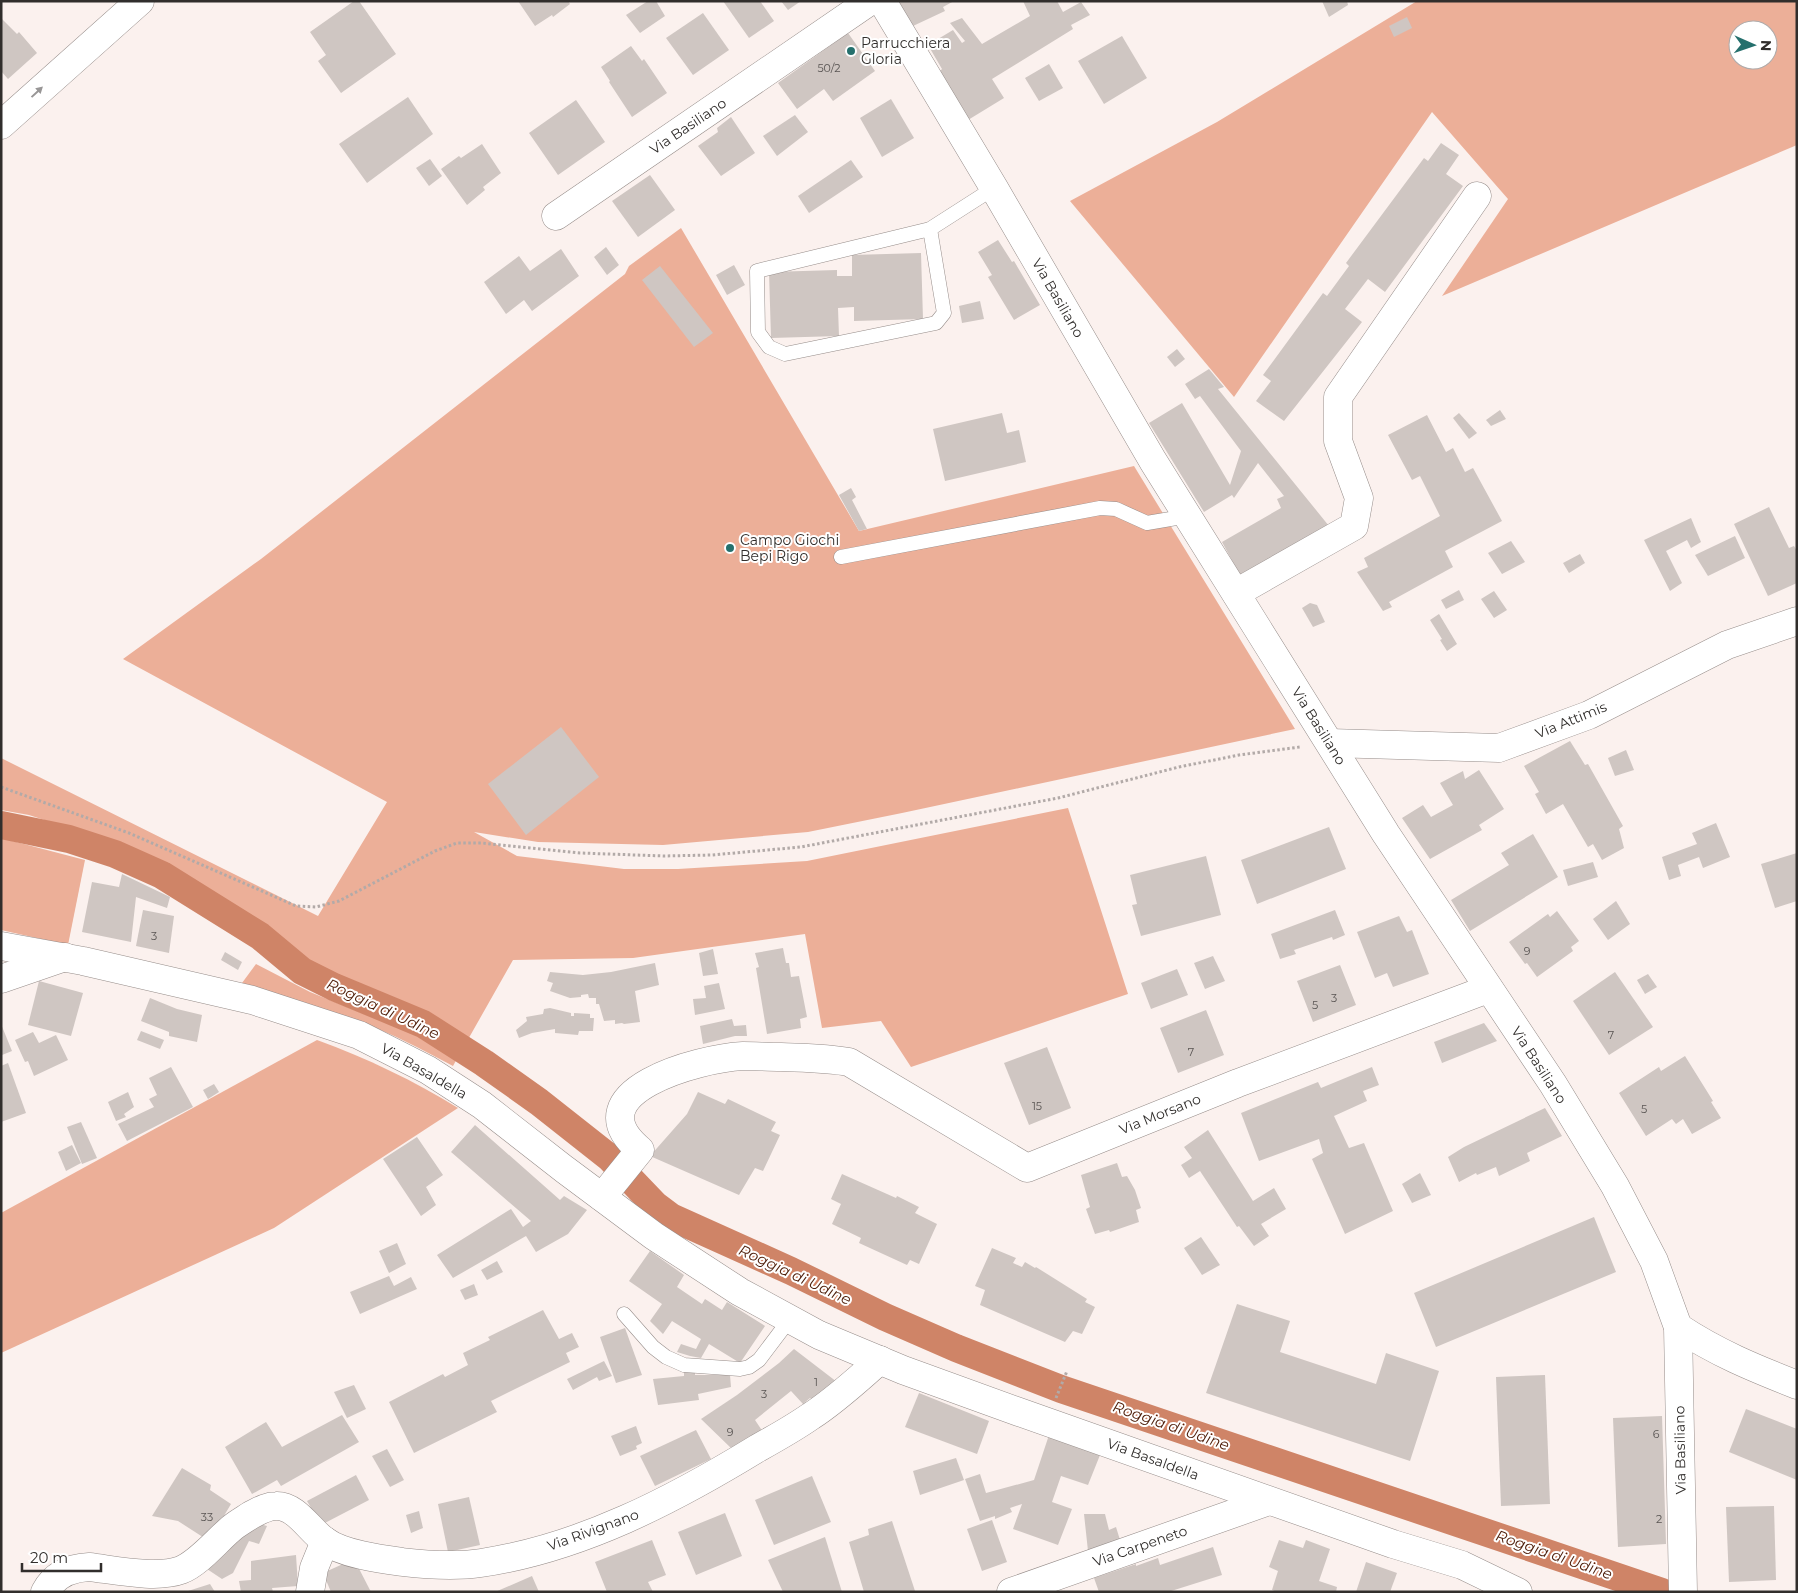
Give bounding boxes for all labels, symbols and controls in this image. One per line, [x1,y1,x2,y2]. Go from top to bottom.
north arrow [1728,20,1778,70]
place label: Parrucchiera Gloria [861,34,950,68]
text: N [1757,39,1775,51]
marker: Parrucchiera Gloria [845,45,857,57]
house number: 50/2 [817,61,841,75]
one-way arrow [31,86,43,98]
street label: Via Basiliano [646,94,730,158]
street label: Via Basiliano [1028,255,1088,341]
place label: Campo Giochi Bepi Rigo [740,531,839,565]
marker: Campo Giochi Bepi Rigo [724,542,736,554]
street label: Via Basiliano [1288,684,1350,769]
street label: Via Attimis [1533,697,1610,743]
house number: 3 [151,929,157,943]
house number: 9 [1524,944,1531,958]
water label: Roggia di Udine [324,974,443,1043]
house number: 3 [1331,991,1337,1005]
house number: 5 [1312,998,1318,1012]
street label: Via Basiliano [1507,1023,1571,1107]
house number: 7 [1608,1028,1614,1042]
street label: Via Basaldella [378,1039,470,1103]
house number: 7 [1188,1045,1194,1059]
street label: Via Morsano [1117,1089,1204,1139]
house number: 15 [1032,1099,1042,1113]
house number: 5 [1641,1102,1647,1116]
water label: Roggia di Udine [736,1240,855,1309]
house number: 1 [814,1375,818,1389]
house number: 3 [761,1387,767,1401]
water label: Roggia di Udine [1110,1397,1232,1454]
street label: Via Basiliano [1670,1405,1690,1494]
house number: 9 [727,1425,734,1439]
house number: 6 [1653,1427,1660,1441]
street label: Via Basaldella [1105,1434,1201,1484]
street label: Via Rivignano [545,1505,641,1555]
house number: 33 [201,1510,213,1524]
house number: 2 [1656,1512,1662,1526]
street label: Via Carpeneto [1090,1521,1190,1571]
water label: Roggia di Udine [1493,1526,1615,1583]
scale bar [22,1540,101,1572]
text: 20 m [30,1548,68,1567]

